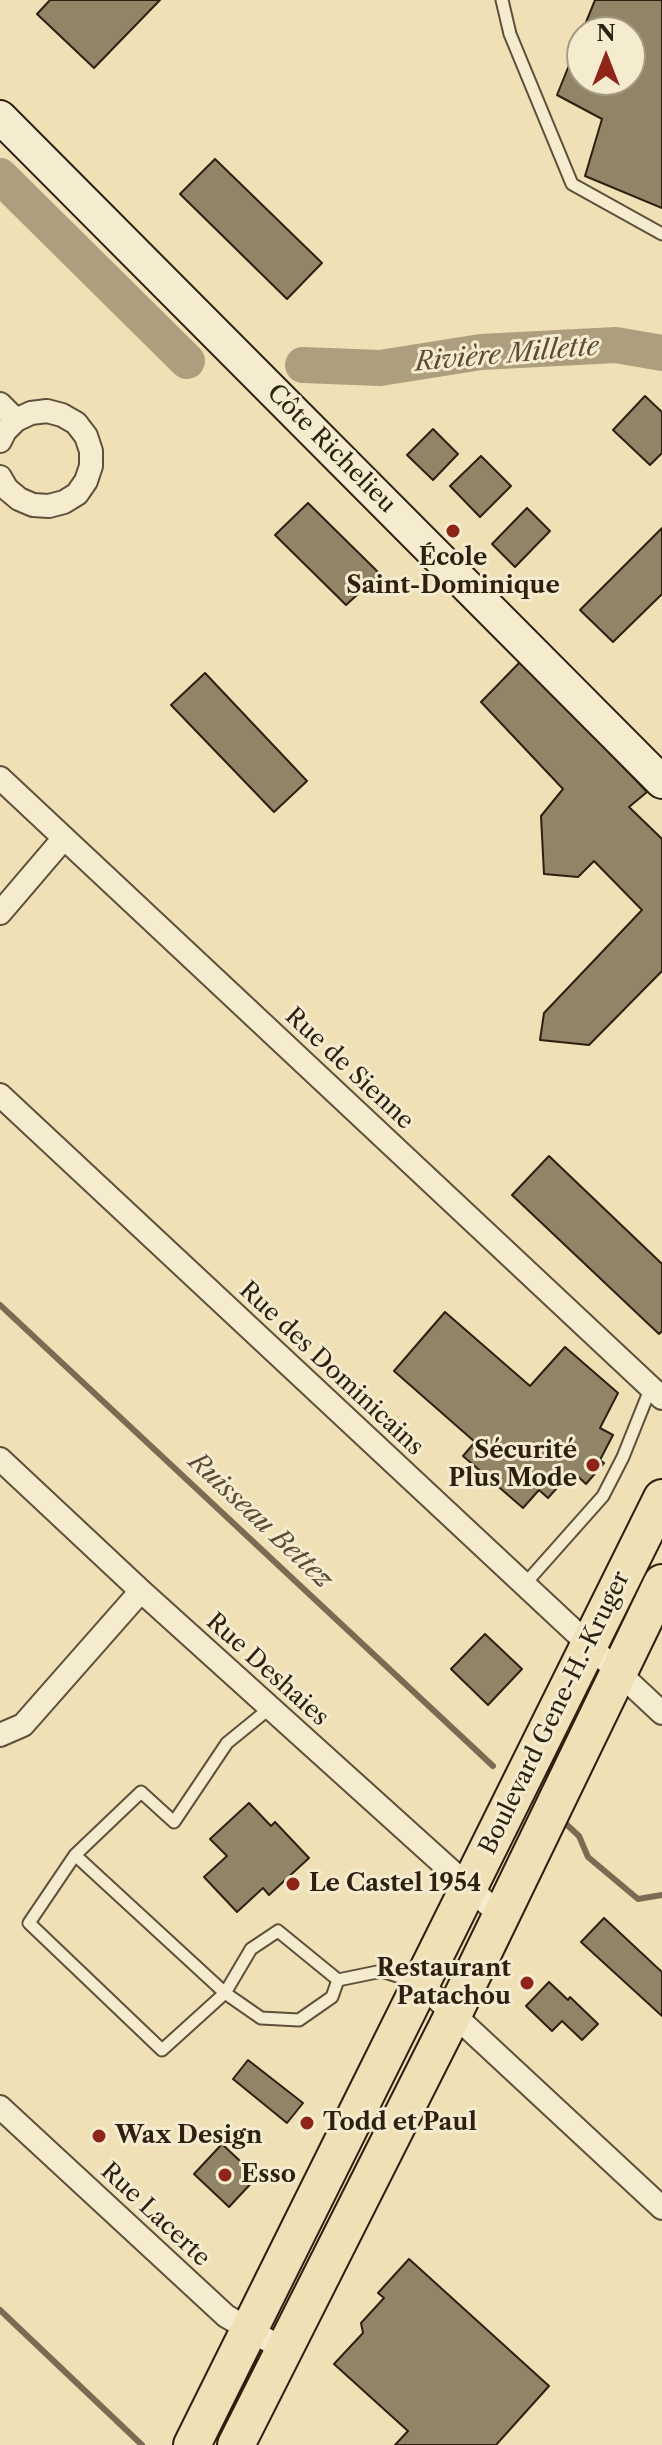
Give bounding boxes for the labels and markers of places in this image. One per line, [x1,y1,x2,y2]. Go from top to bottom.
marker: École Saint-Dominique [444,522,462,540]
place label: École Saint-Dominique [346,544,560,600]
place label: Sécurité Plus Mode [448,1437,577,1493]
marker: Sécurité Plus Mode [584,1456,602,1474]
place label: Le Castel 1954 [309,1870,481,1898]
marker: Le Castel 1954 [284,1875,302,1893]
place label: Restaurant Patachou [376,1955,511,2011]
marker: Restaurant Patachou [518,1974,536,1992]
place label: Todd et Paul [323,2109,477,2137]
marker: Todd et Paul [298,2114,316,2132]
place label: Wax Design [115,2122,262,2150]
marker: Wax Design [90,2127,108,2145]
place label: Esso [241,2161,296,2189]
marker: Esso [216,2166,234,2184]

